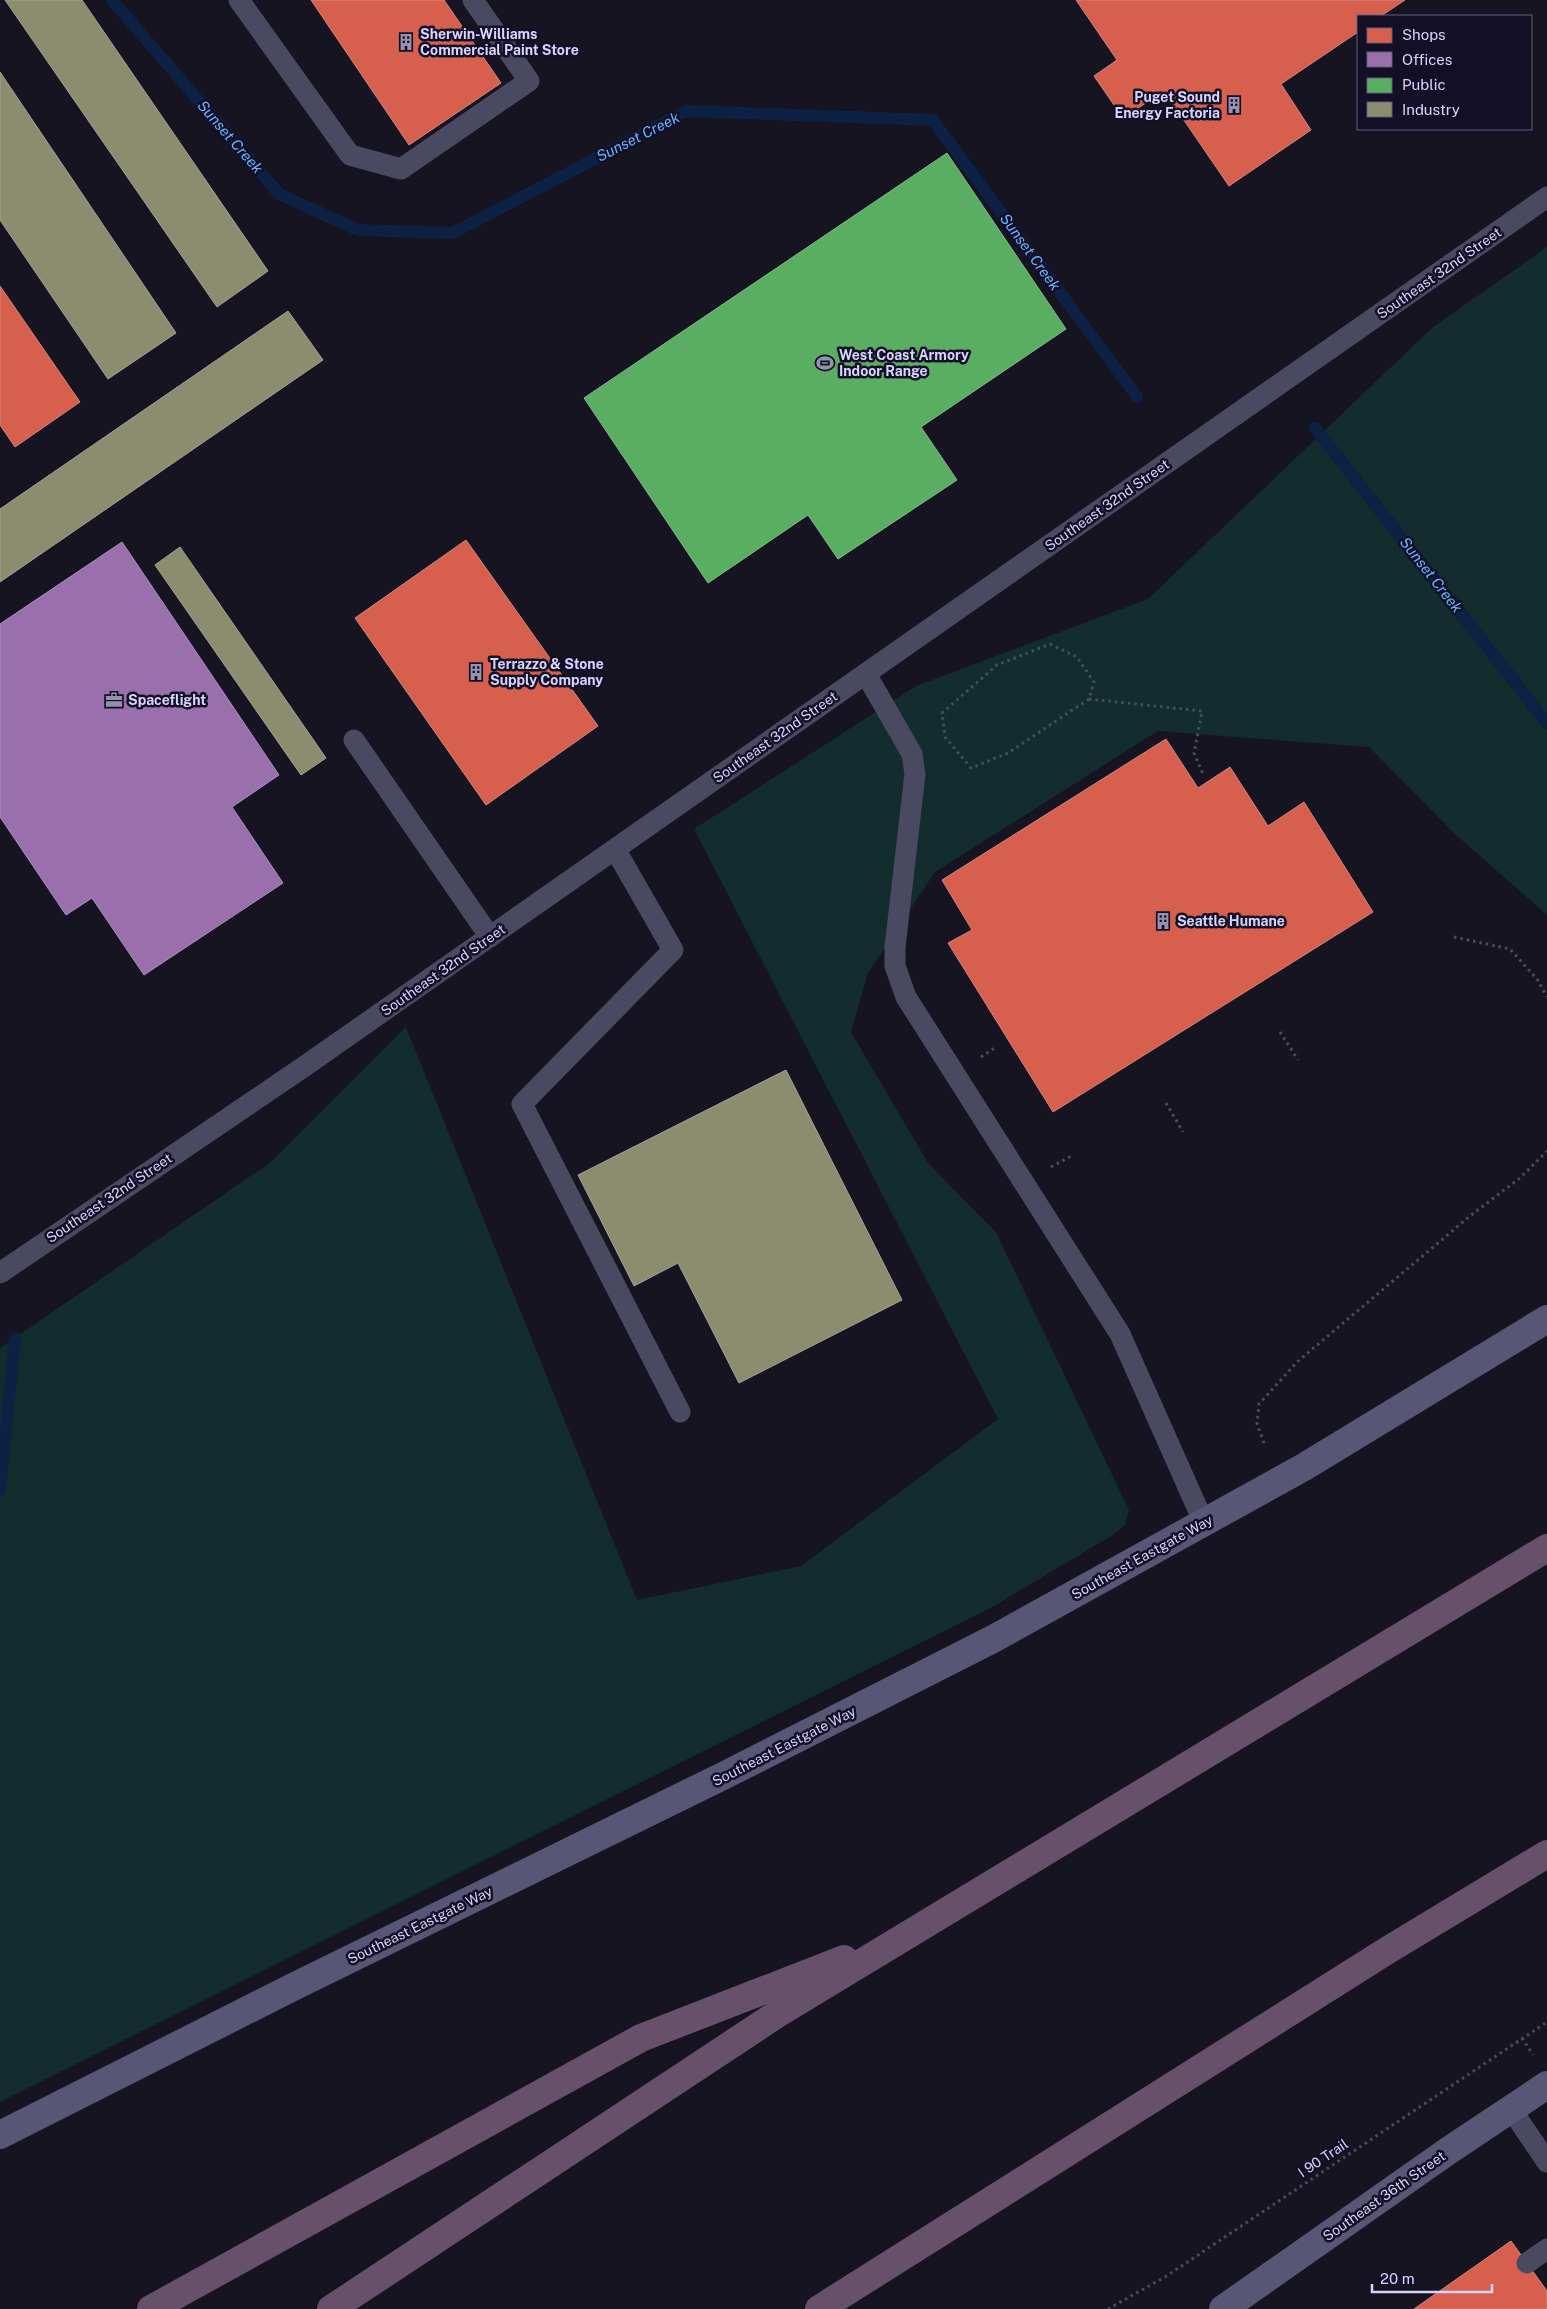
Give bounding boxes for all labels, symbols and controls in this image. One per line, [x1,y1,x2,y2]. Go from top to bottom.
legend [1357,15,1532,130]
place label: Sherwin-Williams Commercial Paint Store [420,26,579,58]
text: Shops [1402,26,1446,43]
building icon: Sherwin-Williams Commercial Paint Store [396,32,416,52]
text: Offices [1402,51,1452,68]
text: Public [1402,76,1446,93]
place label: Puget Sound Energy Factoria [1114,89,1220,121]
building icon: Puget Sound Energy Factoria [1224,95,1244,115]
water label: Sunset Creek [194,97,267,177]
text: Industry [1402,101,1460,118]
water label: Sunset Creek [593,108,683,165]
water label: Sunset Creek [997,210,1065,294]
street label: Southeast 32nd Street [1374,224,1504,322]
place label: West Coast Armory Indoor Range [839,347,969,379]
sports icon: West Coast Armory Indoor Range [815,353,835,373]
street label: Southeast 32nd Street [1042,456,1172,554]
water label: Sunset Creek [1397,534,1467,616]
place label: Terrazzo & Stone Supply Company [490,656,604,688]
building icon: Terrazzo & Stone Supply Company [466,662,486,682]
street label: Southeast 32nd Street [710,688,840,786]
office icon: Spaceflight [104,690,124,710]
place label: Spaceflight [128,692,206,708]
building icon: Seattle Humane [1153,911,1173,931]
place label: Seattle Humane [1177,913,1285,929]
street label: Southeast 32nd Street [378,921,508,1019]
street label: Southeast 32nd Street [43,1150,175,1246]
street label: Southeast Eastgate Way [1069,1511,1216,1603]
street label: Southeast Eastgate Way [710,1703,859,1789]
street label: Southeast Eastgate Way [345,1883,495,1967]
street label: I 90 Trail [1295,2136,1351,2180]
street label: Southeast 36th Street [1320,2148,1448,2244]
scale bar [1372,2262,1492,2294]
text: 20 m [1380,2270,1415,2287]

